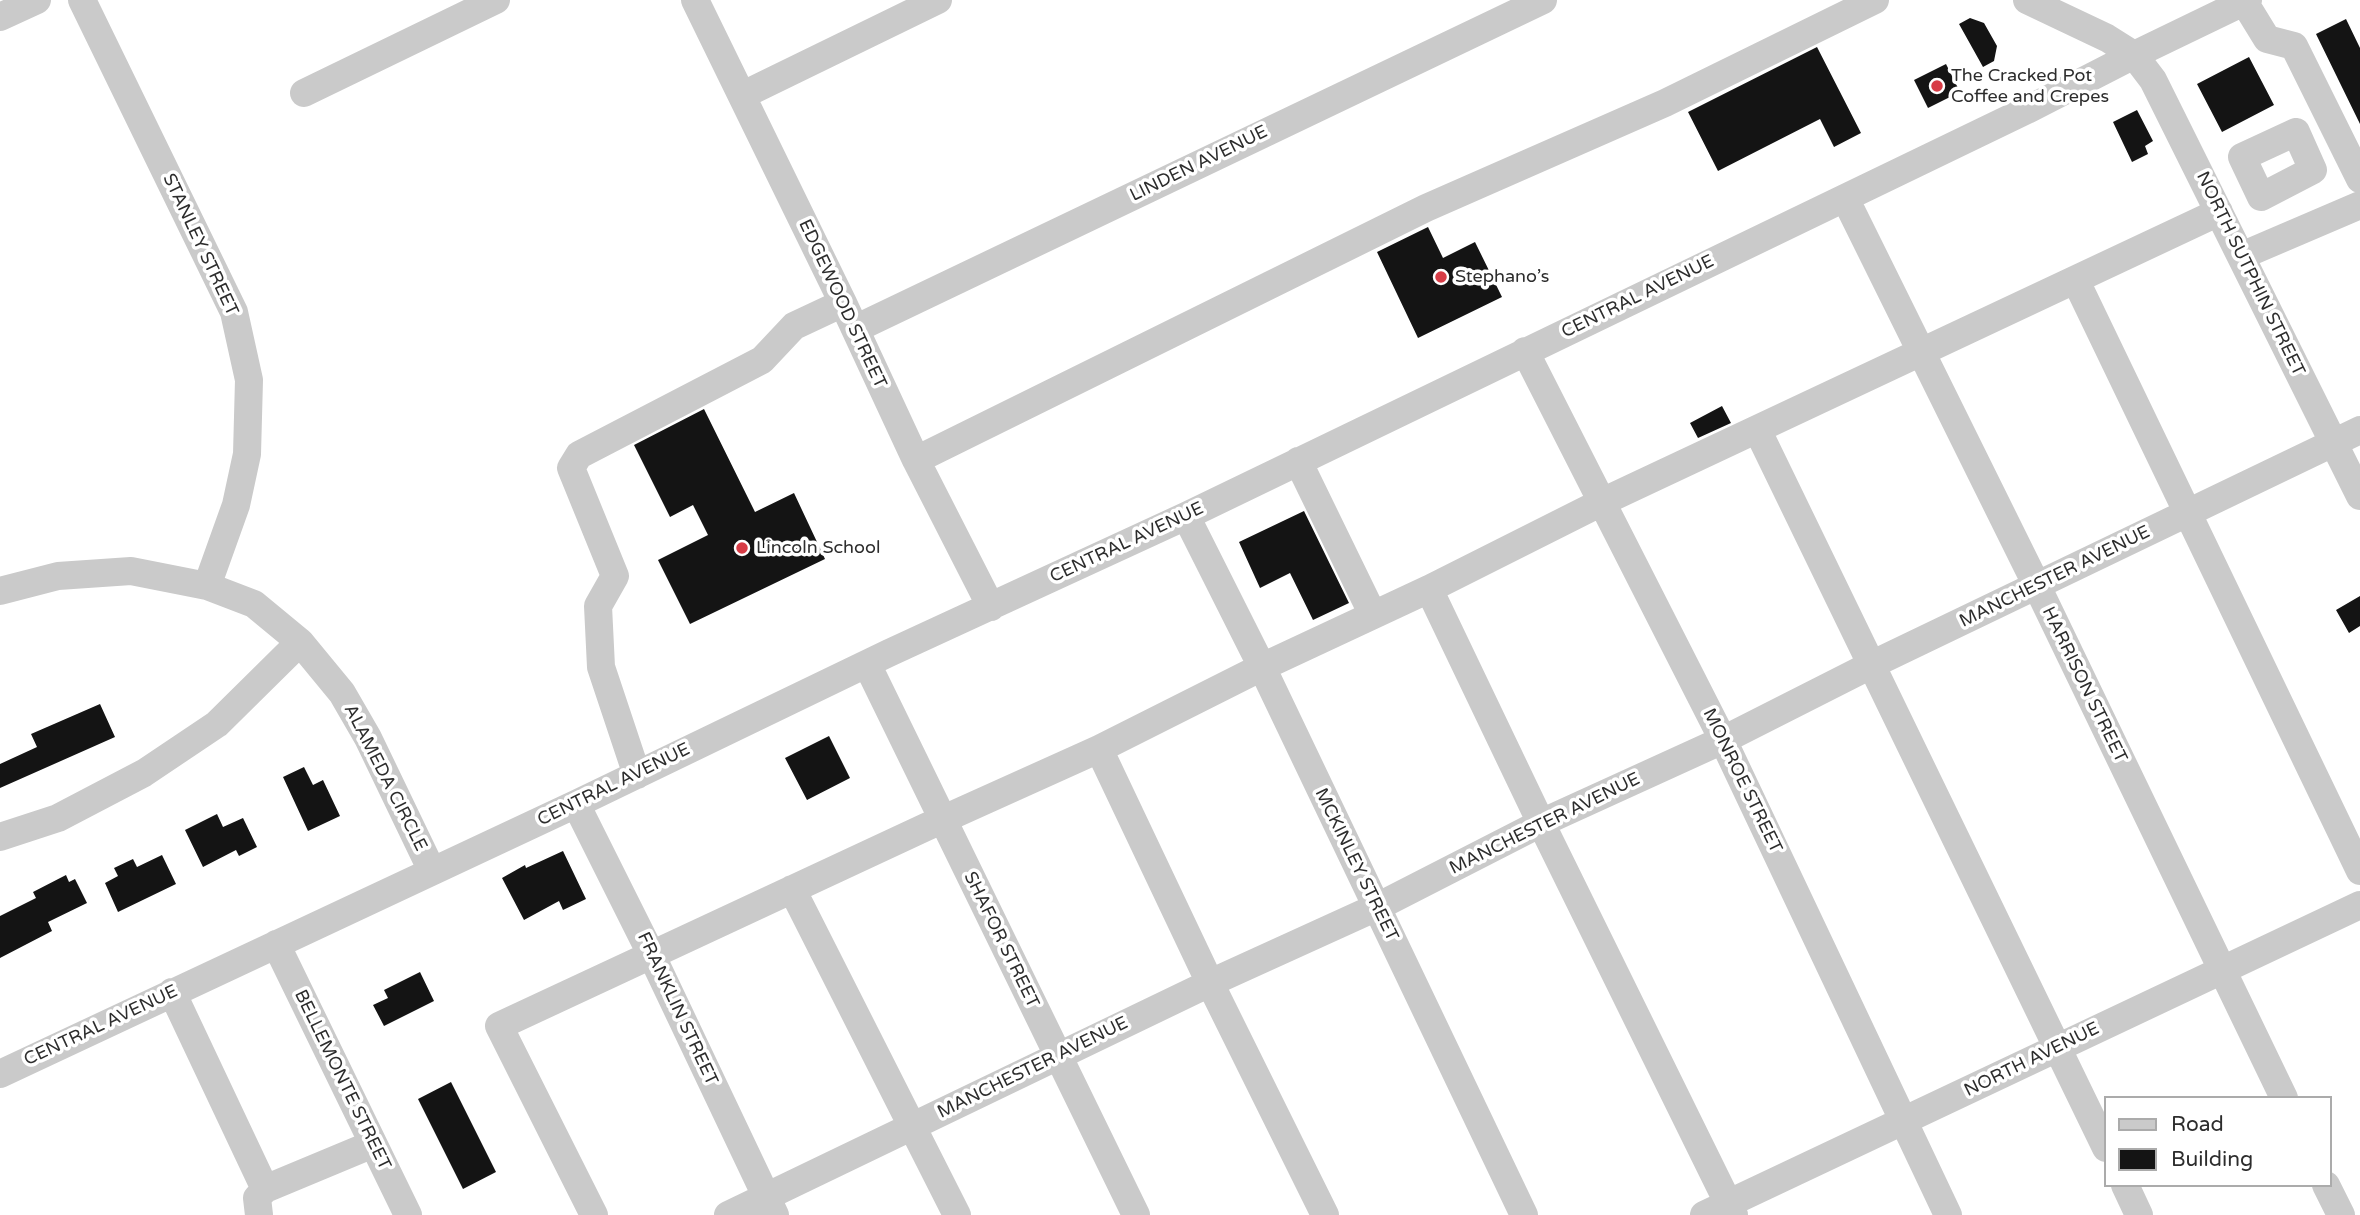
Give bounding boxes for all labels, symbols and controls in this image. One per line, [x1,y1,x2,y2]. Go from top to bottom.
place label: The Cracked Pot Coffee and Crepes [1951,65,2109,108]
marker: The Cracked Pot Coffee and Crepes [1929,78,1945,94]
street label: LINDEN AVENUE [1127,121,1271,207]
street label: NORTH SUTPHIN STREET [2191,168,2309,380]
street label: STANLEY STREET [158,171,242,319]
street label: EDGEWOOD STREET [793,216,891,392]
street label: CENTRAL AVENUE [1558,251,1718,343]
place label: Stephano’s [1455,266,1549,288]
marker: Stephano’s [1433,269,1449,285]
street label: CENTRAL AVENUE [1047,498,1207,588]
street label: MANCHESTER AVENUE [1956,521,2154,633]
place label: Lincoln School [756,537,880,559]
marker: Lincoln School [734,540,750,556]
street label: HARRISON STREET [2037,604,2131,766]
street label: ALAMEDA CIRCLE [339,701,431,855]
street label: MONROE STREET [1698,705,1786,857]
street label: CENTRAL AVENUE [534,739,694,831]
street label: MANCHESTER AVENUE [1446,768,1644,880]
street label: MCKINLEY STREET [1310,785,1402,945]
street label: SHAFOR STREET [959,868,1043,1012]
street label: FRANKLIN STREET [632,929,722,1089]
street label: CENTRAL AVENUE [21,981,181,1071]
street label: BELLEMONTE STREET [289,986,395,1174]
street label: MANCHESTER AVENUE [934,1012,1132,1124]
street label: NORTH AVENUE [1961,1018,2103,1102]
legend [2104,1096,2332,1187]
text: Road [2171,1112,2224,1137]
text: Building [2171,1147,2253,1172]

